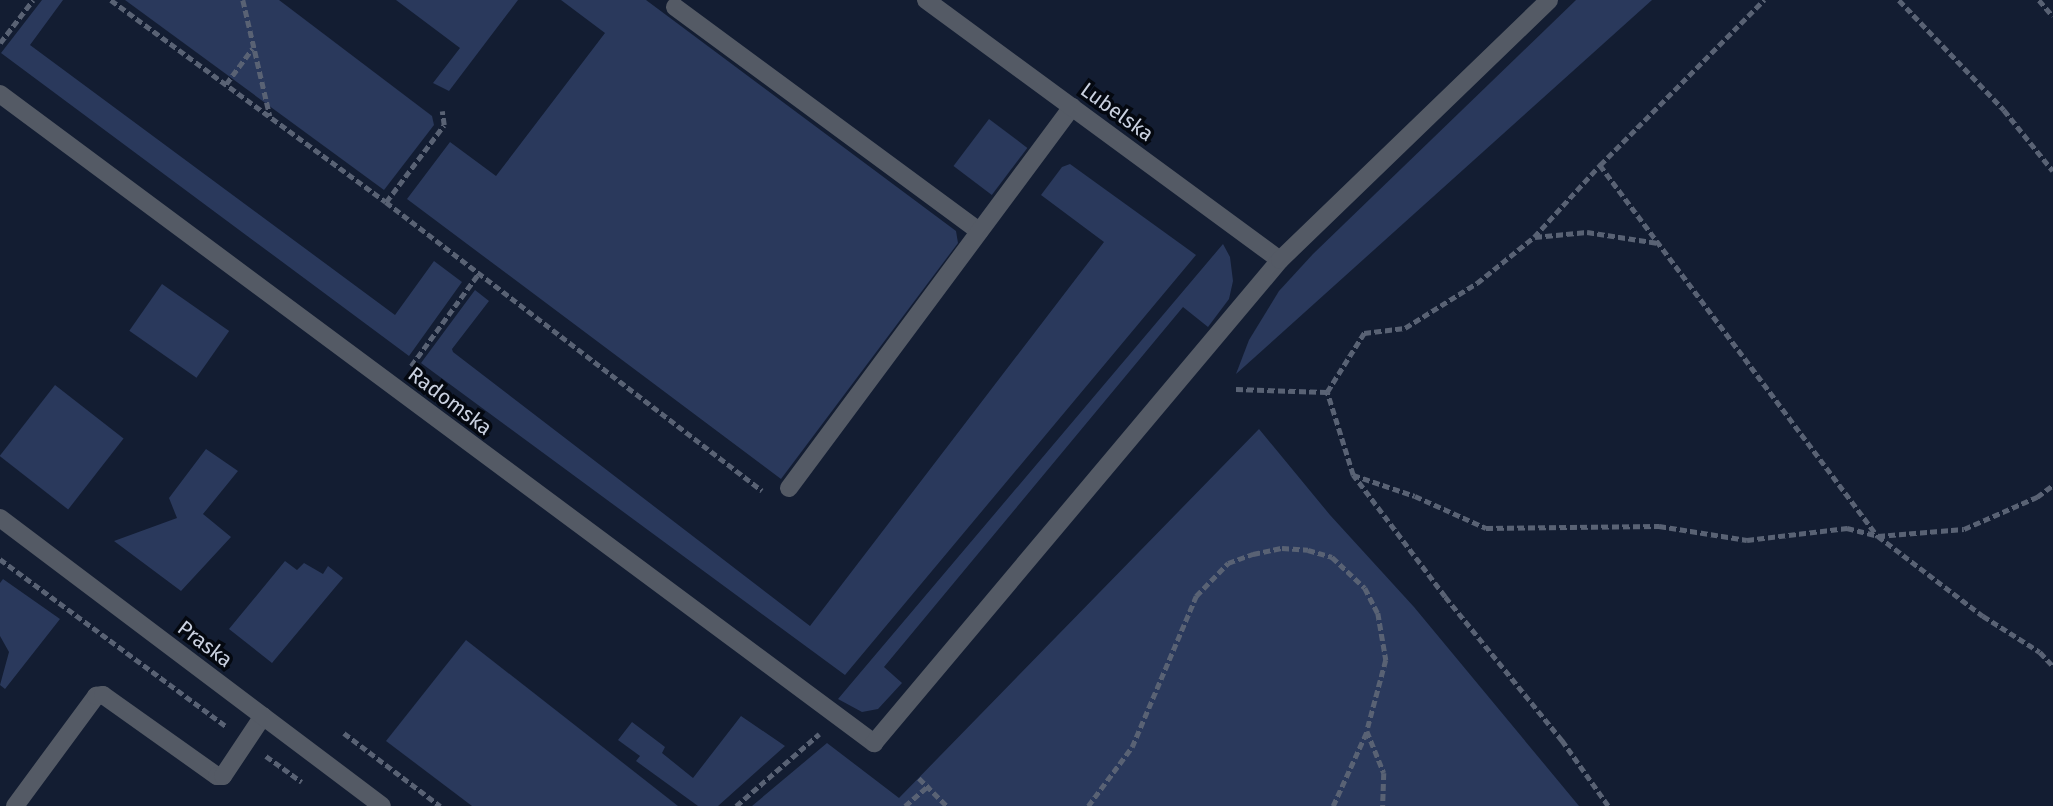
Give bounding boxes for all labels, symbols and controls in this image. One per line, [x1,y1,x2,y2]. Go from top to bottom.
street label: Lubelska [1076,77,1158,147]
street label: Radomska [403,361,497,441]
street label: Praska [173,615,237,673]

